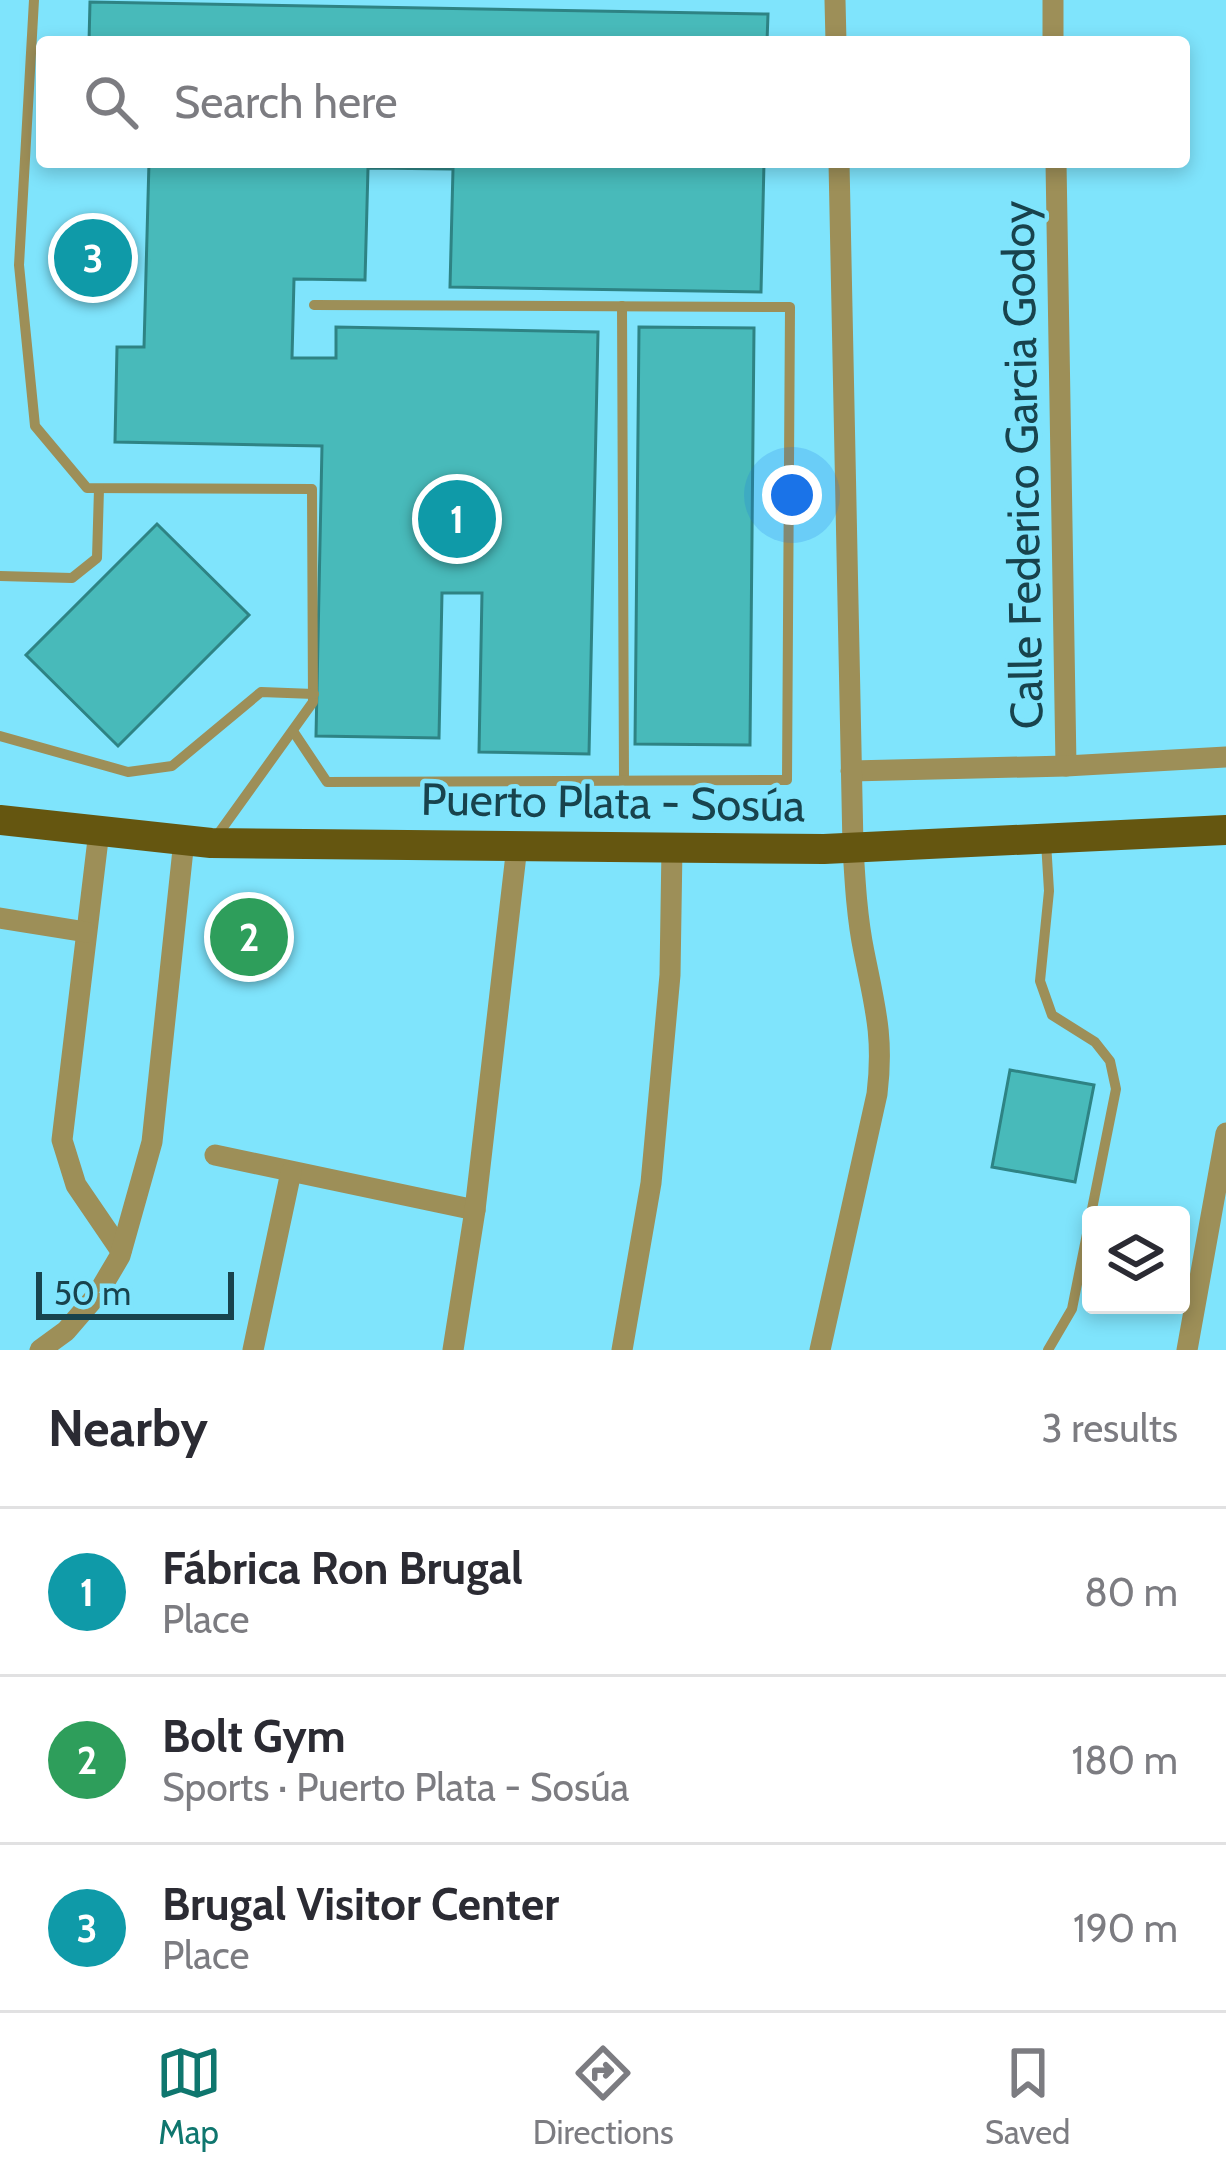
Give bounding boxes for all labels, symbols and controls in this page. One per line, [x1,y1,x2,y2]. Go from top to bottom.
search box [36,36,1190,168]
icon: search [78,69,144,135]
text: Search here [174,75,398,129]
street label: Calle Federico Garcia Godoy [990,200,1054,730]
pin: 3 [54,213,132,303]
your location [762,465,822,525]
pin: 1 [418,474,496,564]
street label: Puerto Plata - Sosúa [420,772,806,832]
pin: 2 [210,892,288,982]
map controls [1082,1206,1190,1314]
button: layers [1082,1206,1190,1314]
scale bar [36,1266,234,1319]
text: 50 m [54,1273,131,1313]
text: Nearby [48,1397,208,1459]
text: 3 results [1041,1404,1178,1452]
text: Fábrica Ron Brugal [162,1541,523,1595]
text: 1 [80,1568,94,1616]
text: 80 m [1084,1568,1178,1616]
text: Place [162,1595,249,1643]
text: Bolt Gym [162,1709,346,1763]
text: 2 [77,1736,97,1784]
text: 180 m [1071,1736,1178,1784]
text: Sports · Puerto Plata - Sosúa [162,1763,629,1811]
text: Brugal Visitor Center [162,1877,559,1931]
text: 3 [76,1904,98,1952]
text: 190 m [1073,1904,1178,1952]
text: Place [162,1931,249,1979]
tab: Map [156,2040,222,2152]
tab: Directions [533,2040,674,2152]
tab: Saved [985,2040,1070,2152]

